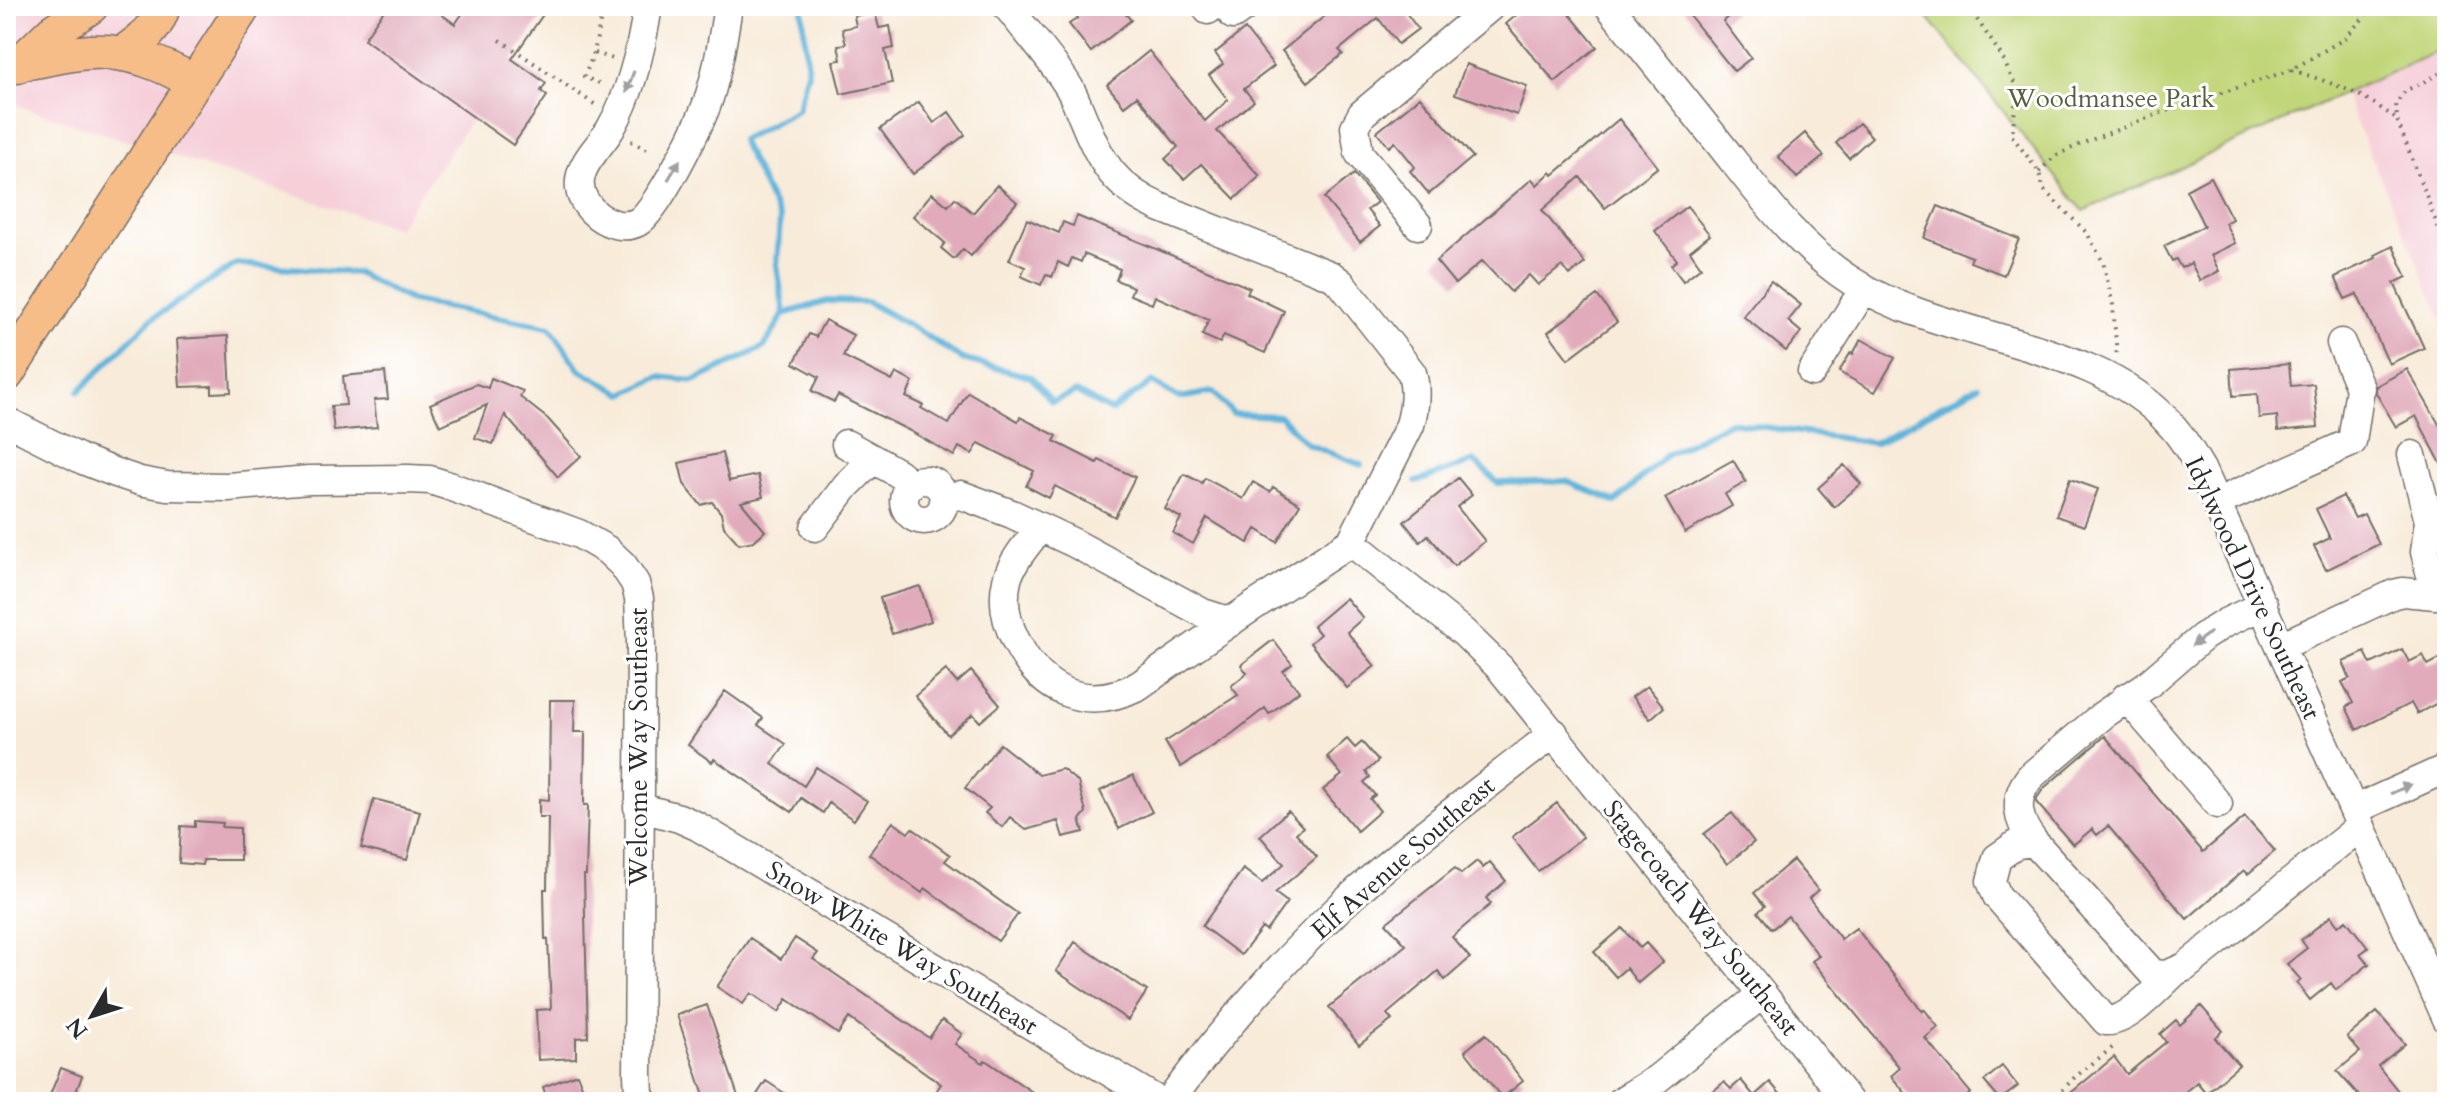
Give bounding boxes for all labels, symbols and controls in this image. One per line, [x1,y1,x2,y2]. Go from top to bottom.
one-way arrow [623,70,636,94]
park label: Woodmansee Park [2006,81,2215,116]
one-way arrow [667,159,681,181]
street label: Idylwood Drive Southeast [2177,451,2329,725]
street label: Welcome Way Southeast [621,608,656,887]
one-way arrow [2190,631,2211,647]
street label: Elf Avenue Southeast [1304,768,1502,948]
one-way arrow [2389,783,2412,796]
street label: Stagecoach Way Southeast [1595,793,1807,1043]
street label: Snow White Way Southeast [760,853,1044,1043]
north arrow [52,976,132,1056]
text: N [60,1011,95,1045]

